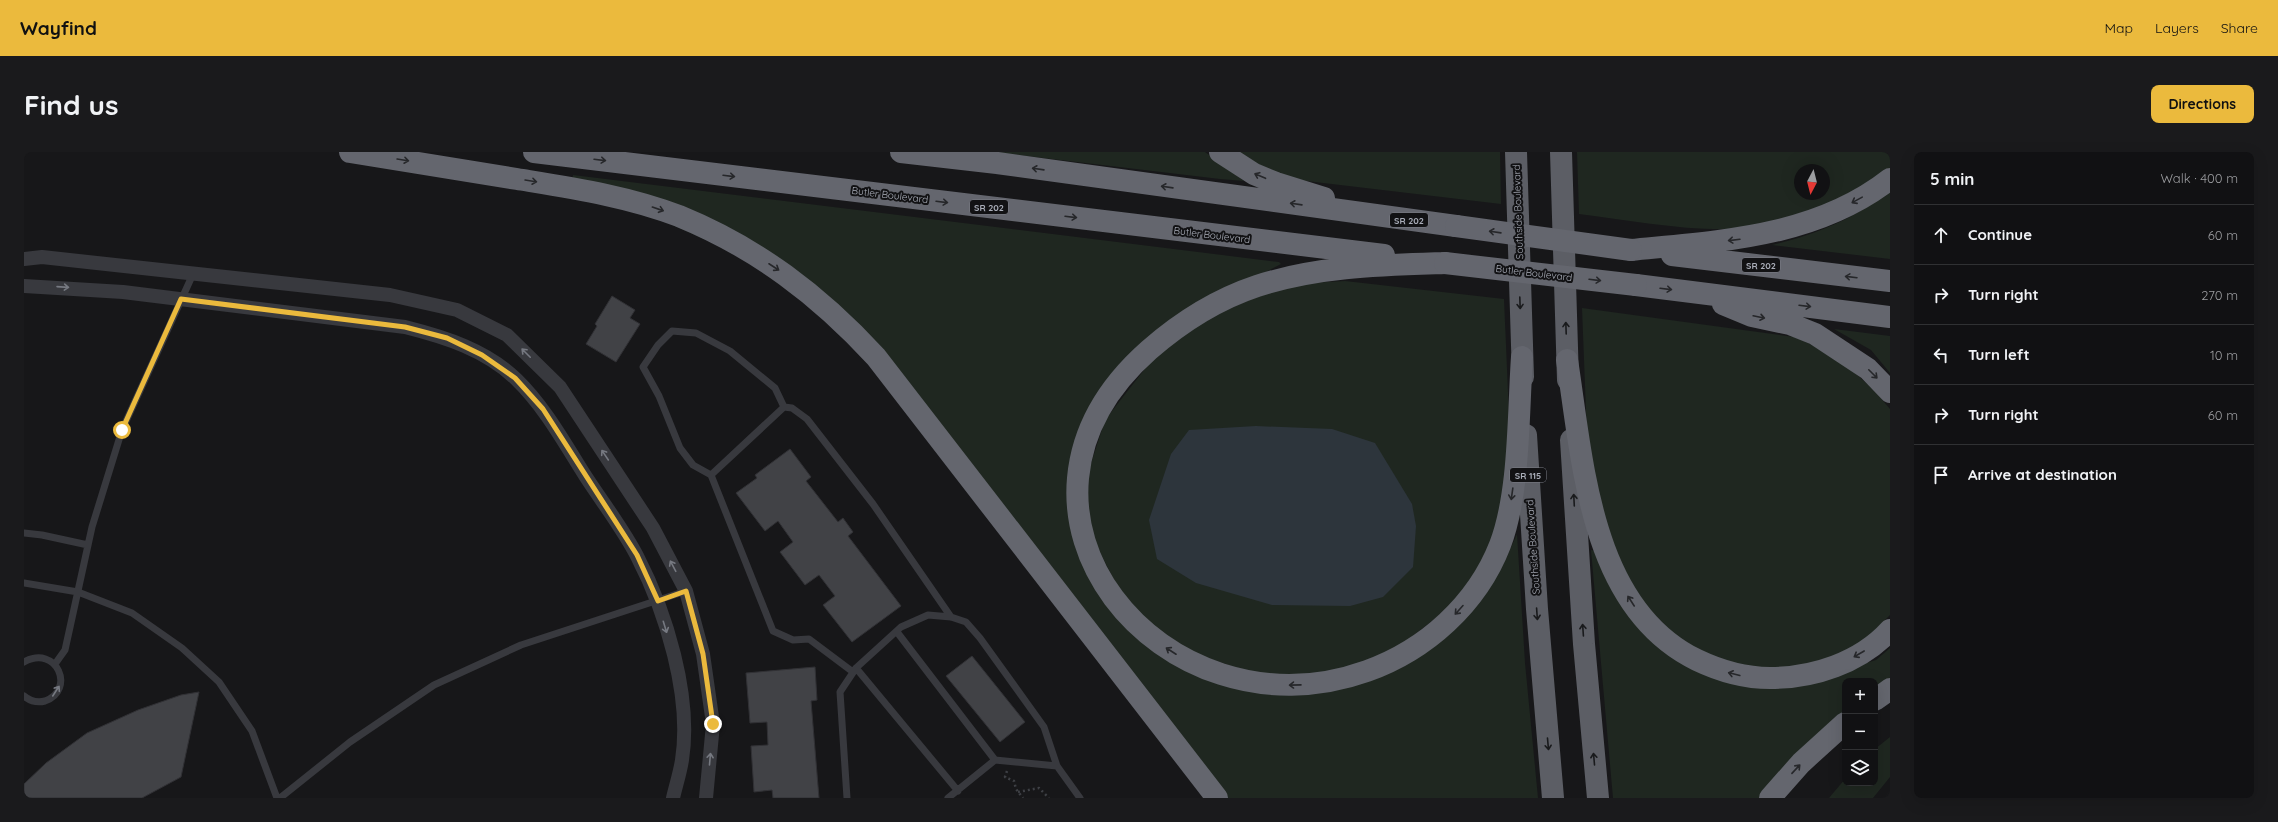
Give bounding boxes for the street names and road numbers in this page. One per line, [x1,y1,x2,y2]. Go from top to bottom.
street label: Southside Boulevard [1510,164,1526,260]
street label: Butler Boulevard [851,184,929,206]
road number: SR 202 [970,200,1008,214]
road number: SR 202 [1390,213,1428,227]
street label: Butler Boulevard [1173,224,1251,246]
road number: SR 202 [1742,258,1780,272]
street label: Butler Boulevard [1495,262,1573,284]
road number: SR 115 [1510,468,1546,482]
street label: Southside Boulevard [1523,499,1543,595]

